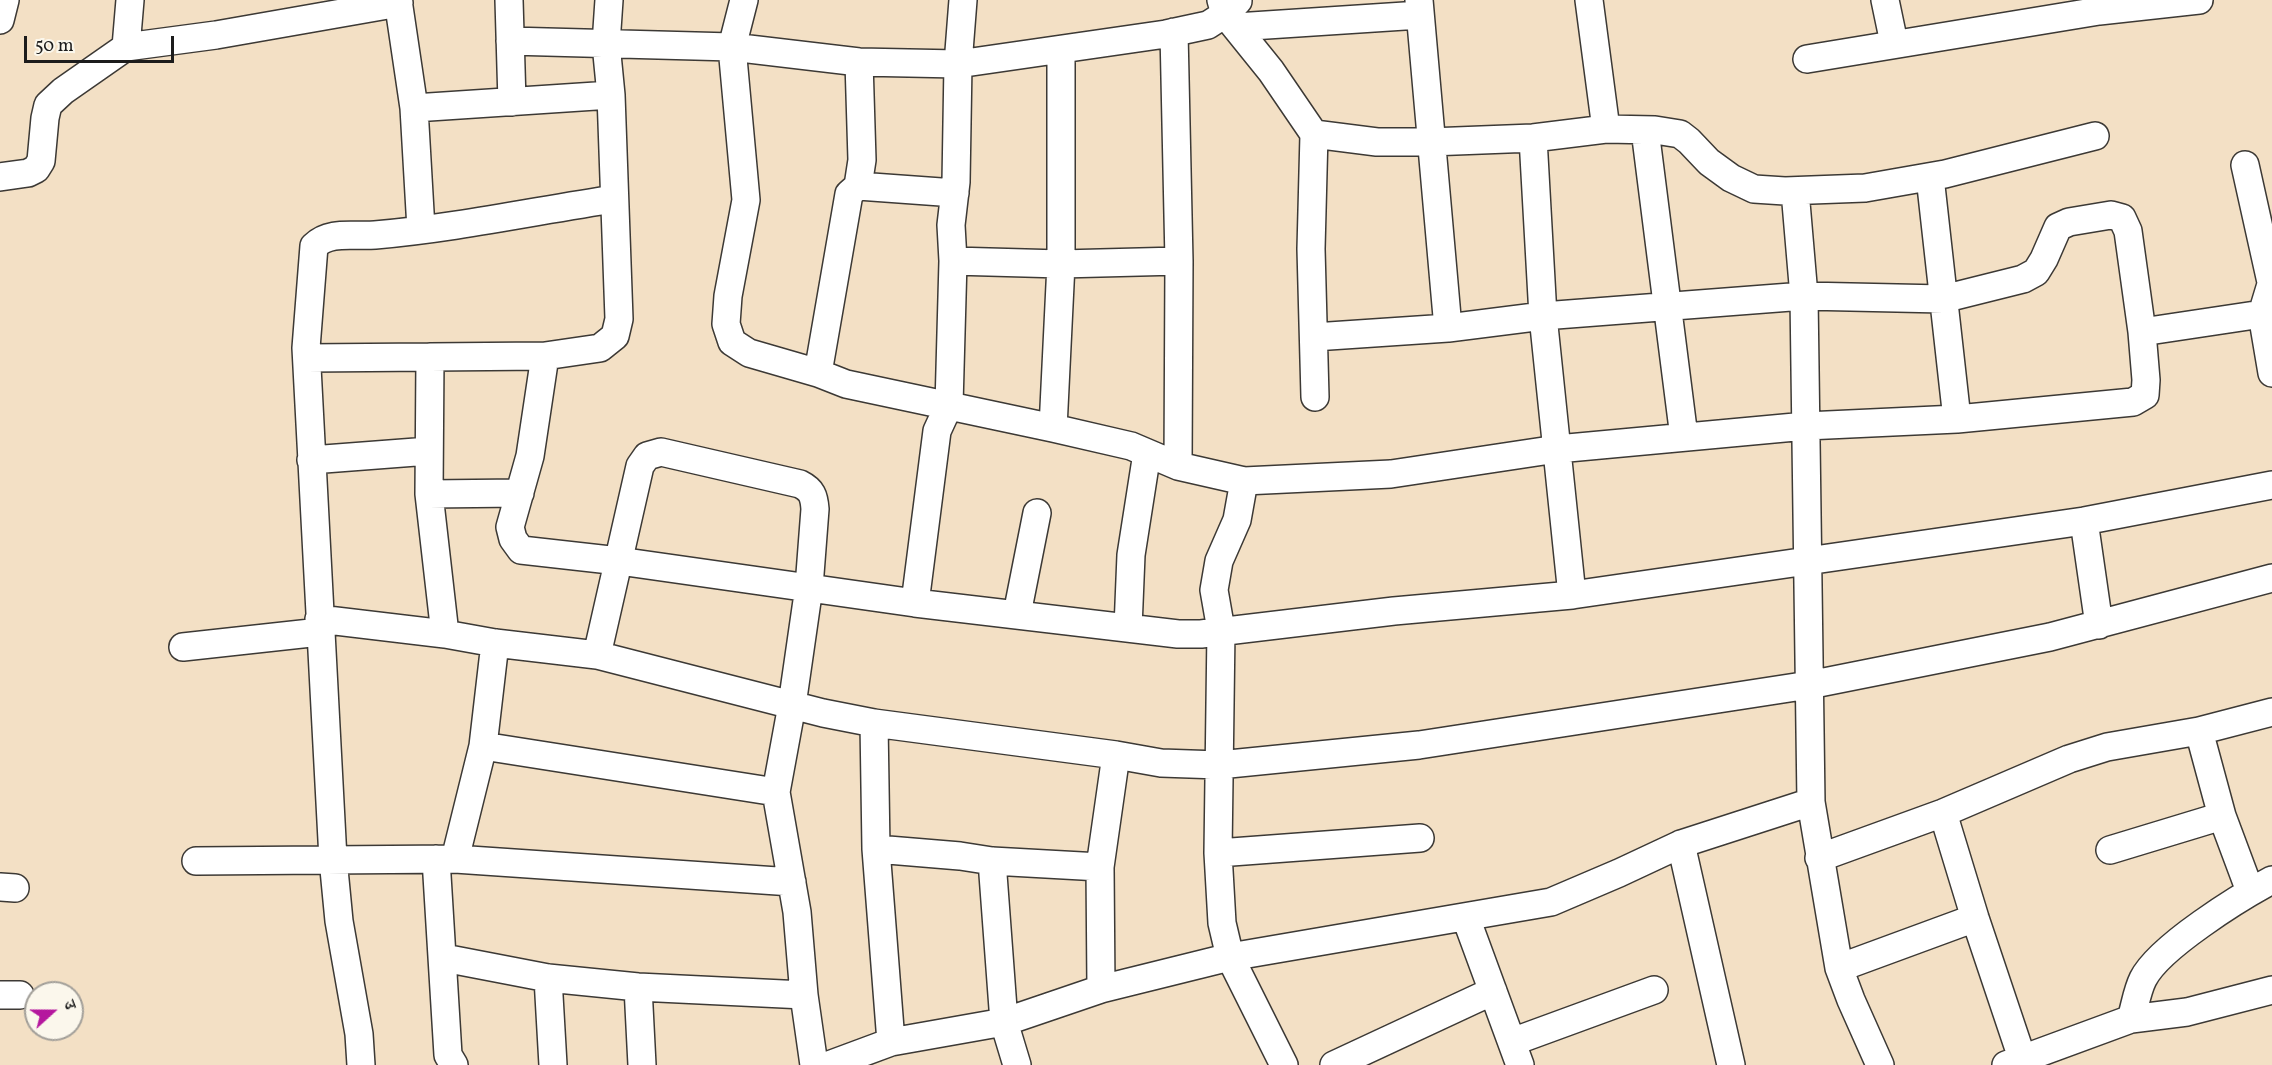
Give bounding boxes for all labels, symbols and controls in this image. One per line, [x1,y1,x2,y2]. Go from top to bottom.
scale bar [27,24,177,62]
text: 50 m [35,34,74,59]
north arrow [24,981,84,1041]
text: उ [57,998,81,1013]

